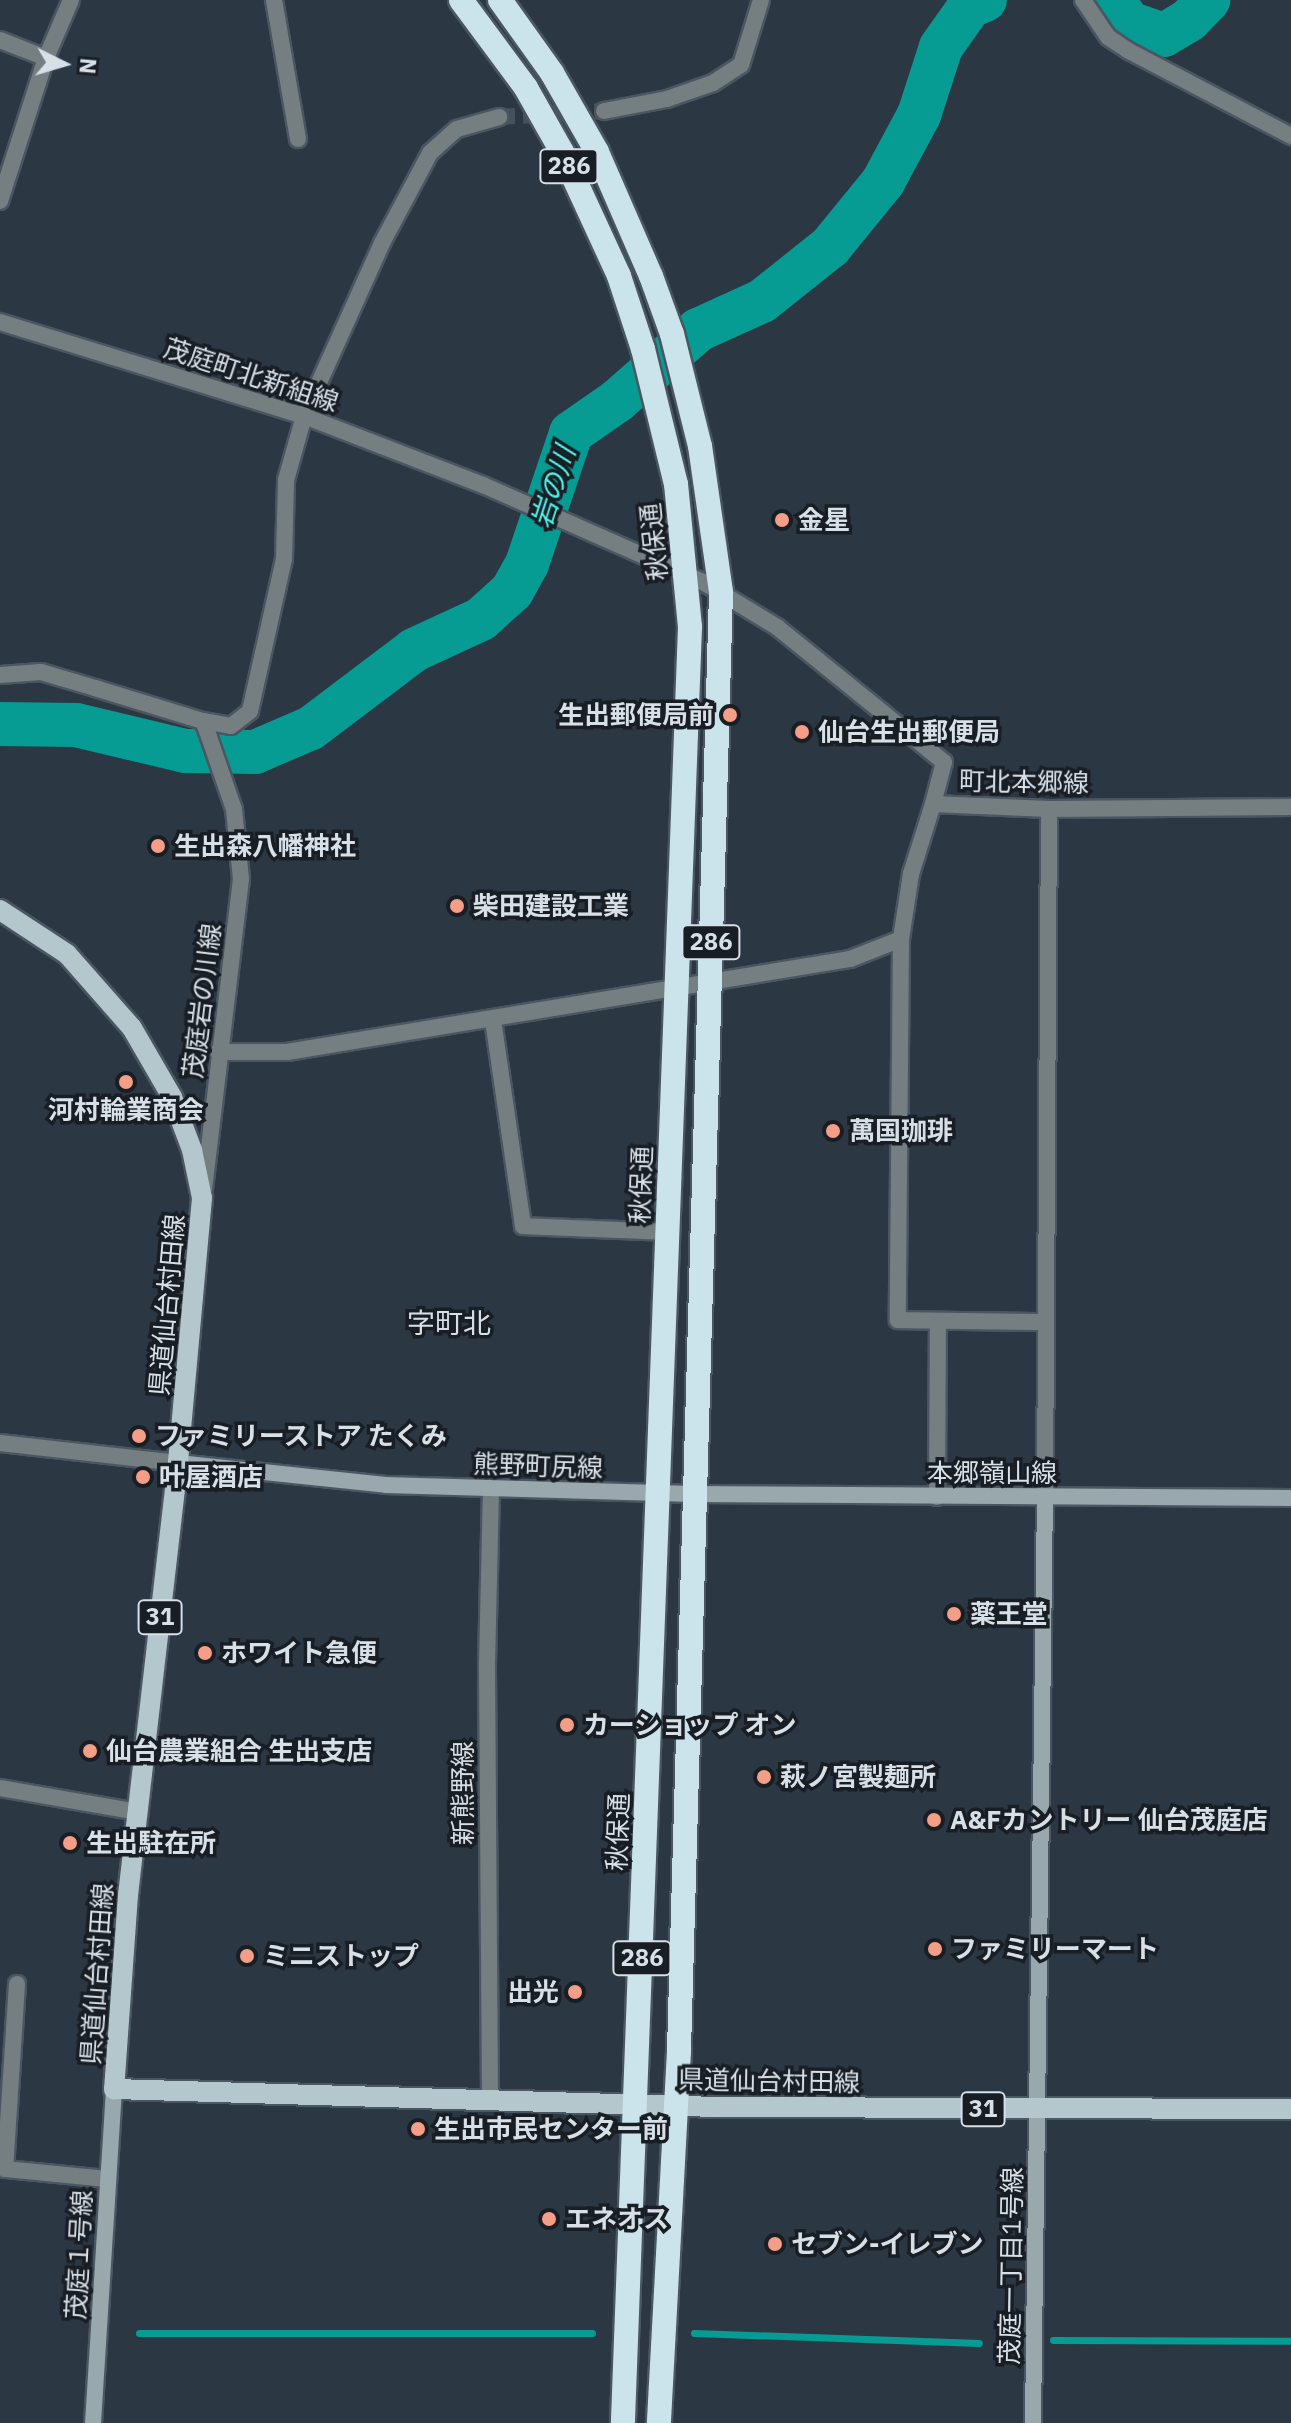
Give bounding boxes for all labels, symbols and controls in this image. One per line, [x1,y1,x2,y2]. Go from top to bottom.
north arrow [24,24,104,104]
text: N [73,57,104,75]
road number: 286 [539,146,599,186]
street label: 茂庭町北新組線 [160,332,342,418]
water label: 岩の川 [524,442,582,532]
street label: 秋保通 [634,502,674,582]
place label: 金星 [798,504,850,536]
marker: 金星 [773,511,791,529]
place label: 生出郵便局前 [558,699,714,731]
marker: 生出郵便局前 [721,706,739,724]
place label: 仙台生出郵便局 [818,716,1000,748]
marker: 仙台生出郵便局 [793,723,811,741]
street label: 町北本郷線 [959,765,1089,799]
place label: 生出森八幡神社 [174,830,356,862]
marker: 生出森八幡神社 [149,837,167,855]
place label: 柴田建設工業 [473,890,629,922]
marker: 柴田建設工業 [448,897,466,915]
street label: 茂庭岩の川線 [177,922,227,1080]
road number: 286 [681,922,741,962]
marker: 河村輪業商会 [117,1073,135,1091]
place label: 河村輪業商会 [48,1094,204,1126]
place label: 萬国珈琲 [849,1115,953,1147]
marker: 萬国珈琲 [824,1122,842,1140]
street label: 秋保通 [624,1145,658,1225]
street label: 県道仙台村田線 [144,1213,190,1397]
district label: 字町北 [407,1306,491,1340]
place label: ファミリーストア たくみ [155,1420,447,1452]
marker: ファミリーストア たくみ [130,1427,148,1445]
street label: 熊野町尻線 [472,1448,604,1484]
street label: 本郷嶺山線 [927,1457,1057,1489]
place label: 叶屋酒店 [159,1461,263,1493]
marker: 叶屋酒店 [134,1468,152,1486]
road number: 31 [136,1597,184,1637]
place label: 薬王堂 [970,1598,1048,1630]
marker: 薬王堂 [945,1605,963,1623]
place label: ホワイト急便 [221,1637,377,1669]
marker: ホワイト急便 [196,1644,214,1662]
place label: カーショップ オン [583,1709,797,1741]
marker: カーショップ オン [558,1716,576,1734]
place label: 仙台農業組合 生出支店 [106,1735,372,1767]
street label: 新熊野線 [447,1741,479,1845]
marker: 仙台農業組合 生出支店 [81,1742,99,1760]
place label: 萩ノ宮製麺所 [780,1761,936,1793]
marker: 萩ノ宮製麺所 [755,1768,773,1786]
street label: 秋保通 [601,1792,635,1872]
place label: A&Fカントリー 仙台茂庭店 [950,1804,1268,1836]
marker: A&Fカントリー 仙台茂庭店 [925,1811,943,1829]
place label: 生出駐在所 [86,1827,216,1859]
marker: 生出駐在所 [61,1834,79,1852]
street label: 県道仙台村田線 [75,1882,119,2066]
place label: ファミリーマート [951,1933,1159,1965]
road number: 286 [612,1938,672,1978]
place label: ミニストップ [263,1940,419,1972]
marker: ファミリーマート [926,1940,944,1958]
marker: ミニストップ [238,1947,256,1965]
place label: 出光 [507,1976,559,2008]
marker: 出光 [566,1983,584,2001]
street label: 県道仙台村田線 [678,2064,860,2098]
road number: 31 [959,2089,1007,2129]
place label: 生出市民センター前 [434,2113,668,2145]
marker: 生出市民センター前 [409,2120,427,2138]
street label: 茂庭一丁目1号線 [994,2167,1028,2365]
street label: 茂庭１号線 [60,2189,98,2321]
place label: エネオス [565,2203,669,2235]
marker: エネオス [540,2210,558,2228]
place label: セブン-イレブン [791,2228,983,2260]
marker: セブン-イレブン [766,2235,784,2253]

